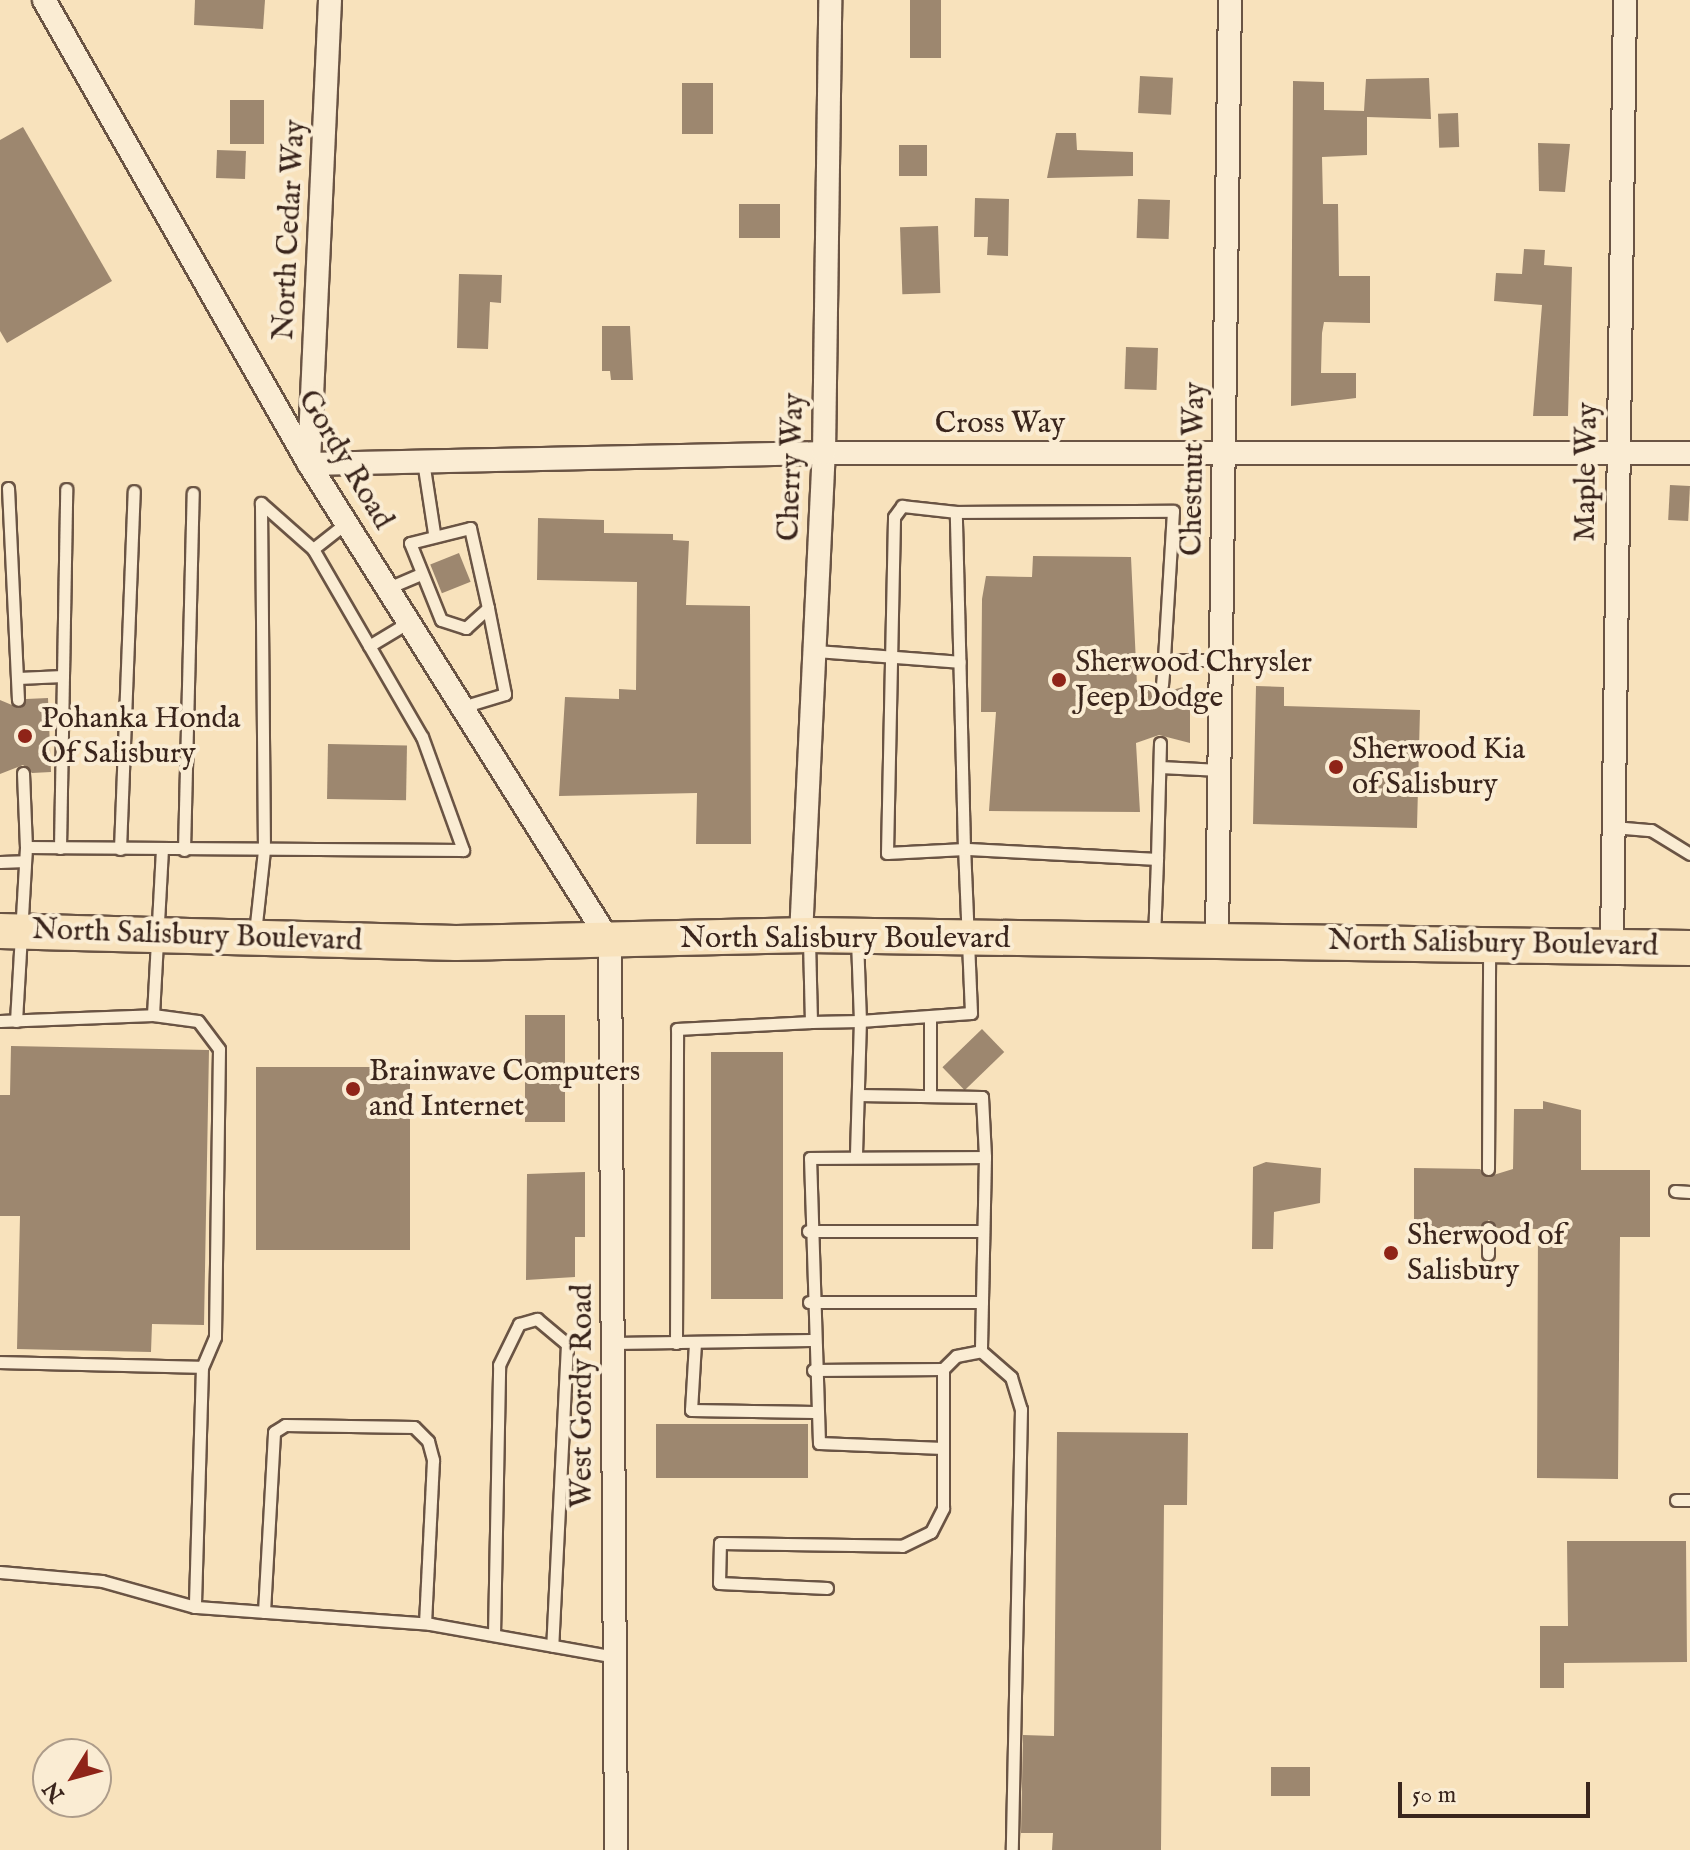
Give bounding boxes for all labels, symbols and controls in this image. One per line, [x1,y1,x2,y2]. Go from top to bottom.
street label: North Cedar Way [266,119,314,341]
street label: Chestnut Way [1174,382,1214,556]
street label: Gordy Road [289,384,401,536]
street label: Cherry Way [771,392,813,542]
street label: Maple Way [1568,402,1606,542]
street label: Cross Way [935,406,1065,442]
place label: Sherwood Chrysler Jeep Dodge [1075,645,1312,716]
marker: Sherwood Chrysler Jeep Dodge [1050,671,1068,689]
place label: Pohanka Honda Of Salisbury [41,701,241,772]
marker: Pohanka Honda Of Salisbury [16,727,34,745]
place label: Sherwood Kia of Salisbury [1352,732,1525,802]
marker: Sherwood Kia of Salisbury [1327,758,1345,776]
street label: North Salisbury Boulevard [31,912,363,960]
street label: North Salisbury Boulevard [680,921,1010,957]
street label: North Salisbury Boulevard [1327,923,1659,965]
place label: Brainwave Computers and Internet [369,1054,640,1124]
marker: Brainwave Computers and Internet [344,1080,362,1098]
place label: Sherwood of Salisbury [1407,1218,1564,1288]
marker: Sherwood of Salisbury [1382,1244,1400,1262]
street label: West Gordy Road [565,1284,601,1508]
north arrow [32,1738,112,1818]
scale bar [1402,1766,1594,1816]
text: N [38,1775,71,1807]
text: 50 m [1412,1780,1456,1811]

